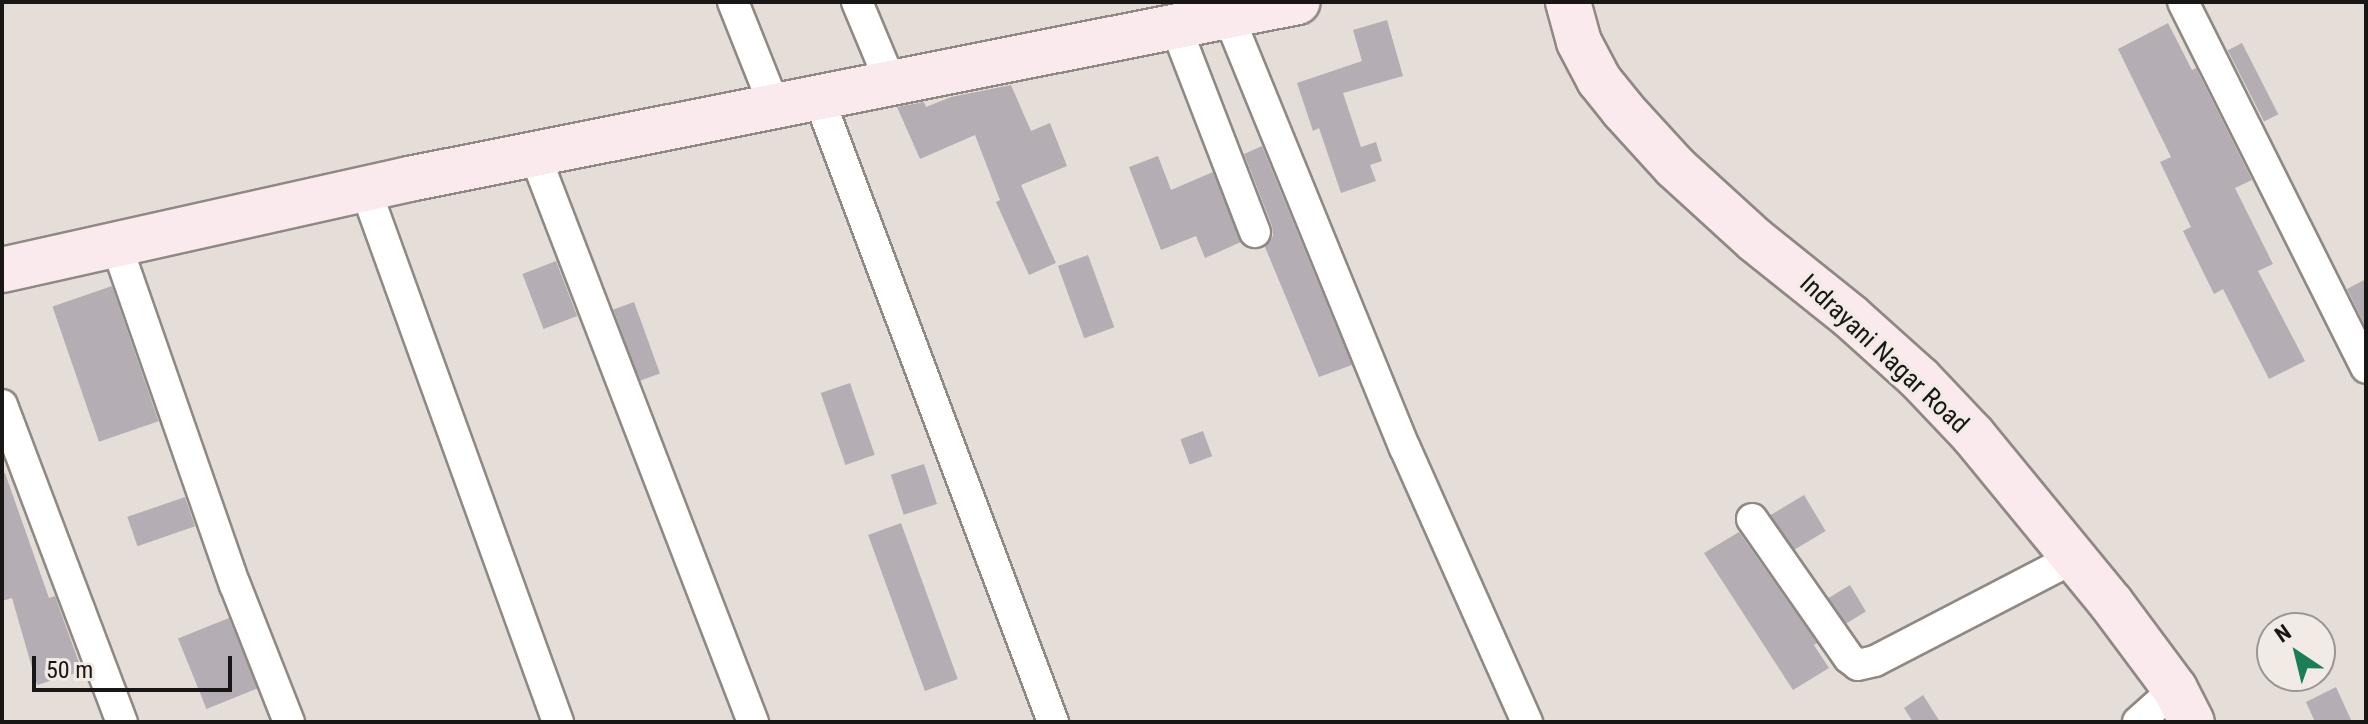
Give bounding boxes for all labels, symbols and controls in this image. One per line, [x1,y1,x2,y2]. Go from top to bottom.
street label: Indrayani Nagar Road [1793,268,1975,440]
north arrow [2256,612,2336,692]
text: N [2270,619,2296,648]
scale bar [36,640,236,690]
text: 50 m [46,656,93,684]

